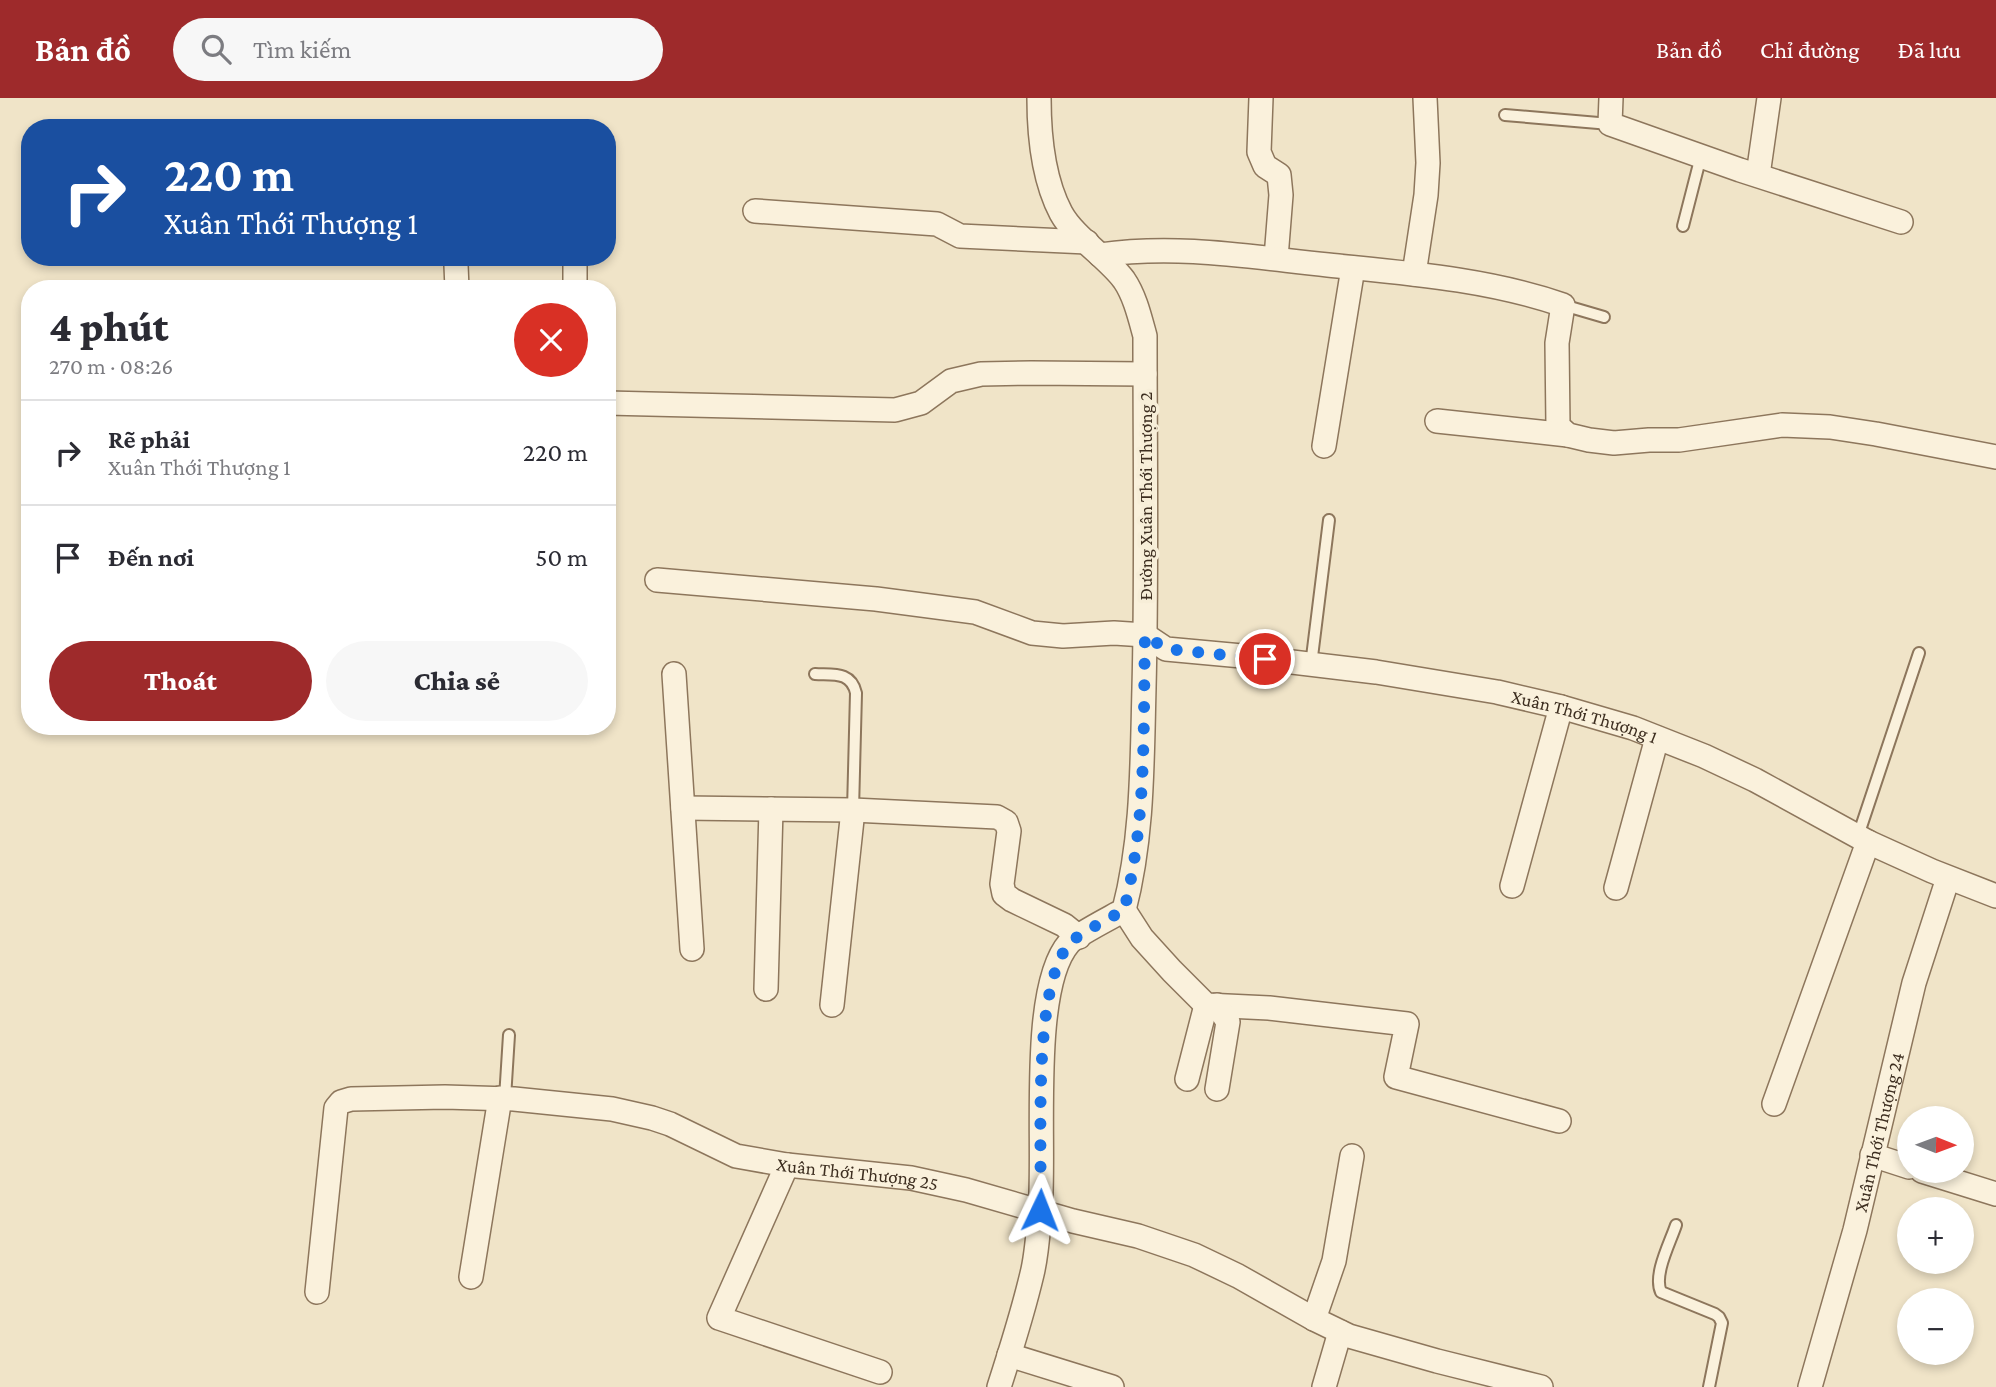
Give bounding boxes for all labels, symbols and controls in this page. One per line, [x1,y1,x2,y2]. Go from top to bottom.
search box [173,18,663,81]
icon: search [197,30,235,68]
text: Bản đồ [35,31,131,68]
text: Tìm kiếm [253,35,351,64]
text: Bản đồ [1656,36,1722,63]
text: Chỉ đường [1760,36,1860,63]
text: Đã lưu [1898,36,1961,63]
icon: right [49,147,140,238]
text: 220 m [164,147,294,202]
text: Xuân Thới Thượng 1 [164,205,418,241]
text: 4 phút [49,303,168,350]
button: close [514,303,588,377]
text: 270 m · 08:26 [49,353,173,379]
street label: Đường Xuân Thới Thượng 2 [1135,392,1156,600]
text: Rẽ phải [108,425,190,454]
icon: right [49,434,87,472]
text: 220 m [523,438,588,467]
text: Xuân Thới Thượng 1 [108,454,291,480]
icon: arrive [49,539,87,577]
text: Đến nơi [108,543,194,572]
text: 50 m [535,543,588,572]
pin [1235,629,1295,689]
icon: arrive [1246,640,1284,678]
button: Thoát [49,641,312,721]
button: Chia sẻ [326,641,588,721]
street label: Xuân Thới Thượng 1 [1509,686,1661,748]
street label: Xuân Thới Thượng 24 [1850,1050,1908,1214]
north arrow [1897,1106,1974,1183]
map controls [1897,1106,1974,1365]
street label: Xuân Thới Thượng 25 [775,1153,940,1195]
position arrow [1003,1173,1077,1247]
button: + [1897,1197,1974,1274]
button: − [1897,1288,1974,1365]

